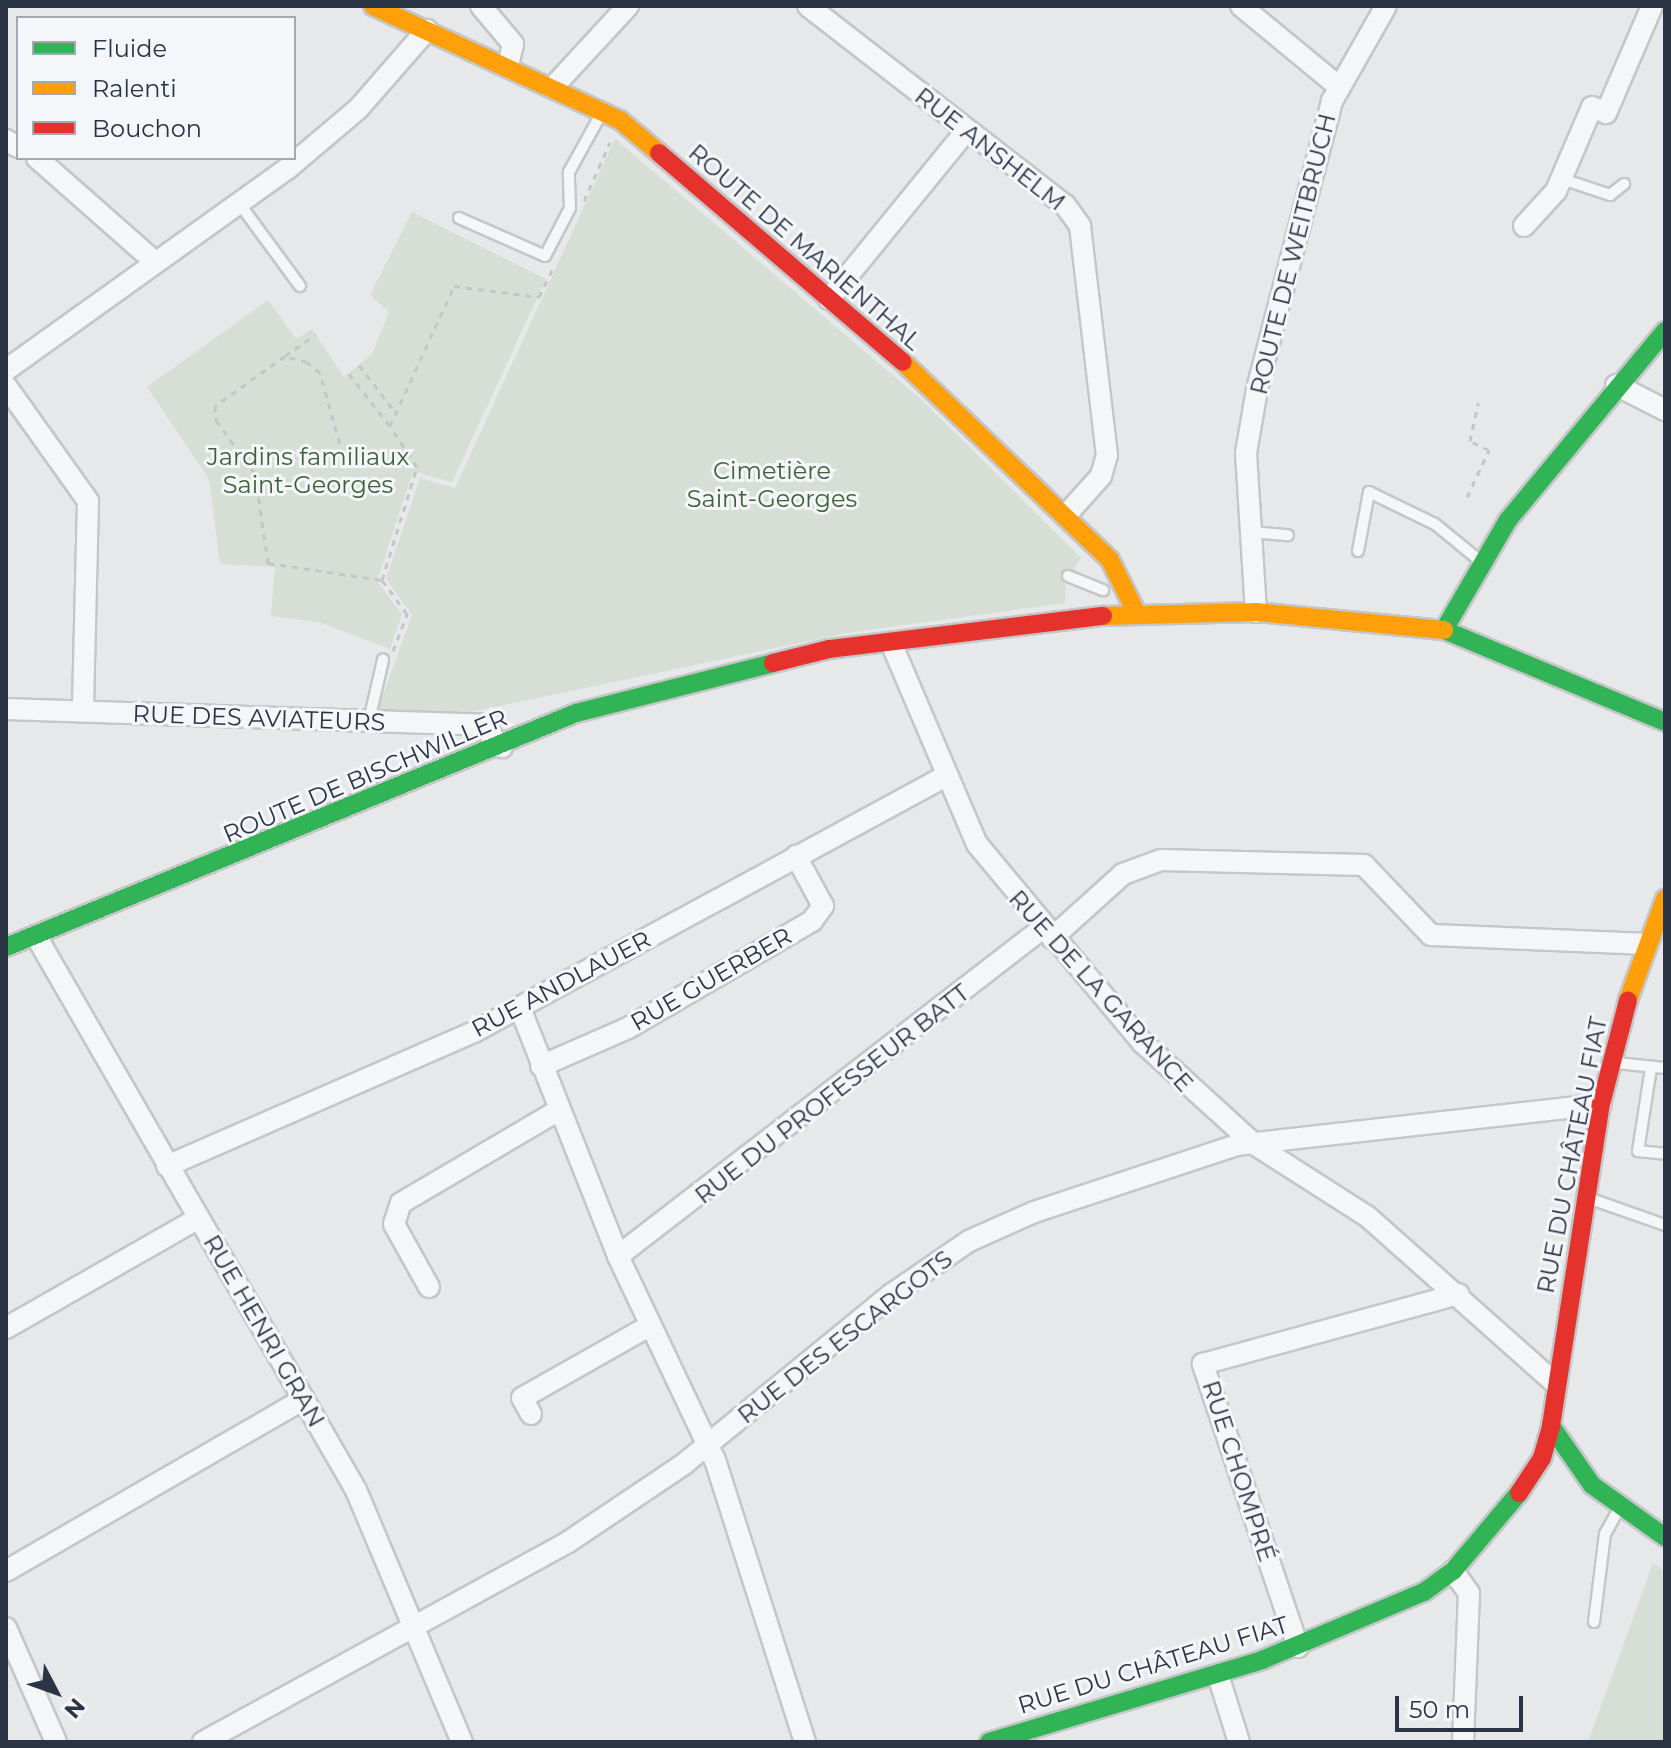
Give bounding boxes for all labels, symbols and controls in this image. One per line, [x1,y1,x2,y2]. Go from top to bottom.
legend [16,16,296,160]
text: Fluide [92,34,167,63]
text: Ralenti [92,74,177,103]
street label: RUE ANSHELM [909,81,1071,217]
street label: ROUTE DE WEITBRUCH [1244,110,1342,398]
text: Bouchon [92,114,202,143]
street label: ROUTE DE MARIENTHAL [683,138,927,356]
park label: Jardins familiaux Saint-Georges [207,443,409,499]
park label: Cimetière Saint-Georges [687,457,857,513]
street label: RUE DES AVIATEURS [132,699,386,737]
street label: ROUTE DE BISCHWILLER [219,703,511,849]
street label: RUE DE LA GARANCE [1003,884,1199,1098]
street label: RUE GUERBER [625,921,797,1037]
street label: RUE ANDLAUER [467,925,655,1043]
street label: RUE DU PROFESSEUR BATT [689,978,975,1210]
street label: RUE DU CHÂTEAU FIAT [1531,1014,1613,1296]
street label: RUE HENRI GRAN [197,1230,331,1432]
street label: RUE DES ESCARGOTS [732,1244,958,1430]
street label: RUE CHOMPRÉ [1196,1377,1282,1565]
street label: RUE DU CHÂTEAU FIAT [1014,1610,1292,1720]
north arrow [16,1652,96,1732]
scale bar [1399,1680,1527,1730]
text: N [58,1693,91,1724]
text: 50 m [1409,1695,1470,1724]

